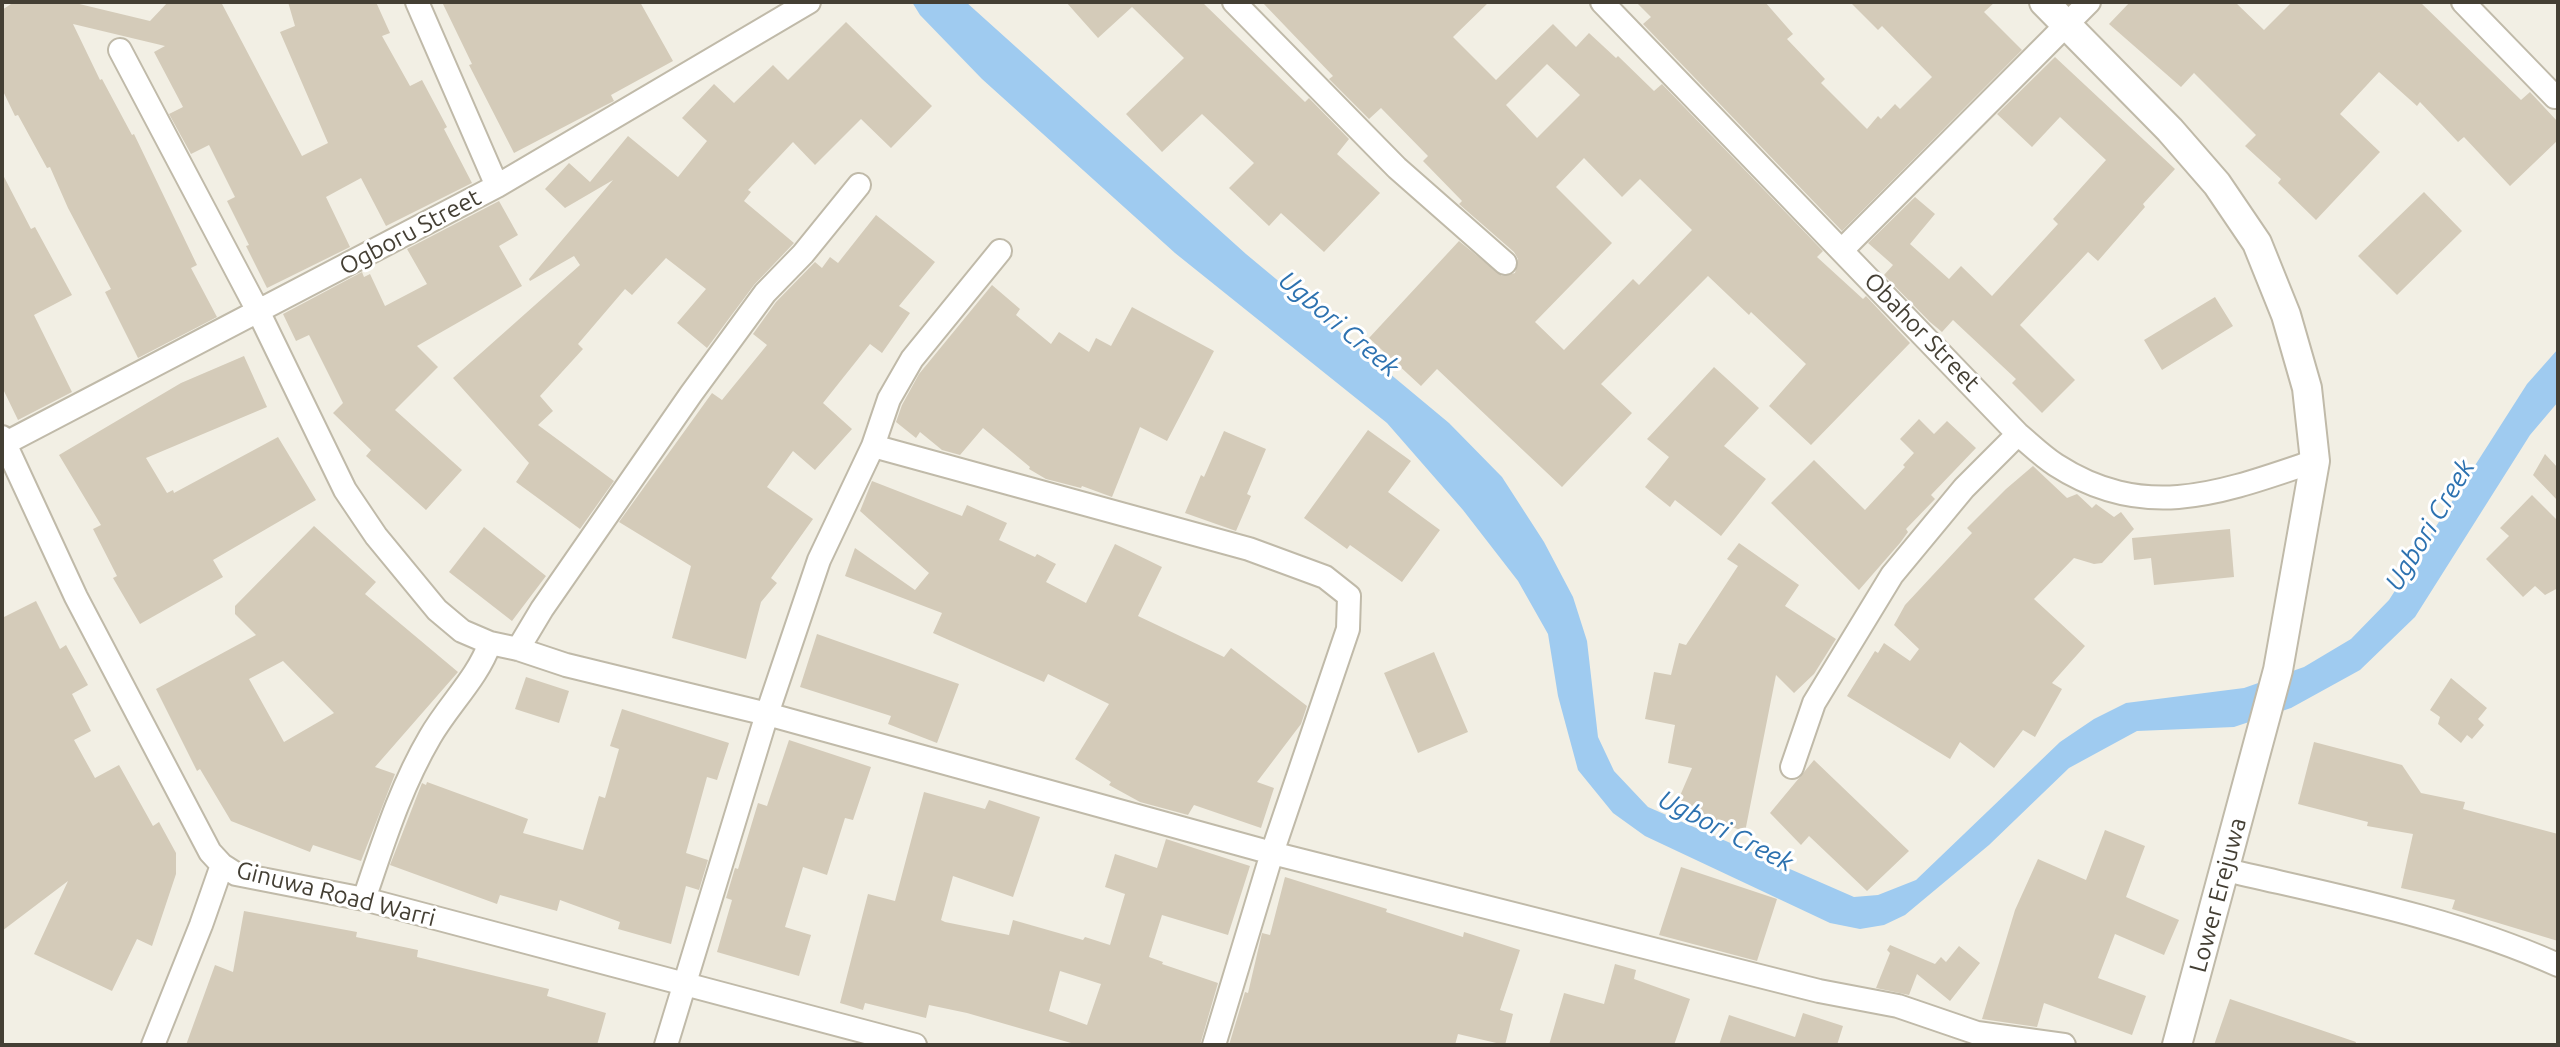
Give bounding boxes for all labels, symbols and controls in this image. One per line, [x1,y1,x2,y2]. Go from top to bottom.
street label: Ogboru Street [334,183,486,281]
water label: Ugbori Creek [1272,265,1406,383]
street label: Obahor Street [1858,266,1986,398]
water label: Ugbori Creek [2379,454,2481,596]
water label: Ugbori Creek [1653,784,1799,878]
street label: Lower Erejuwa [2184,815,2252,975]
street label: Ginuwa Road Warri [233,855,439,933]

